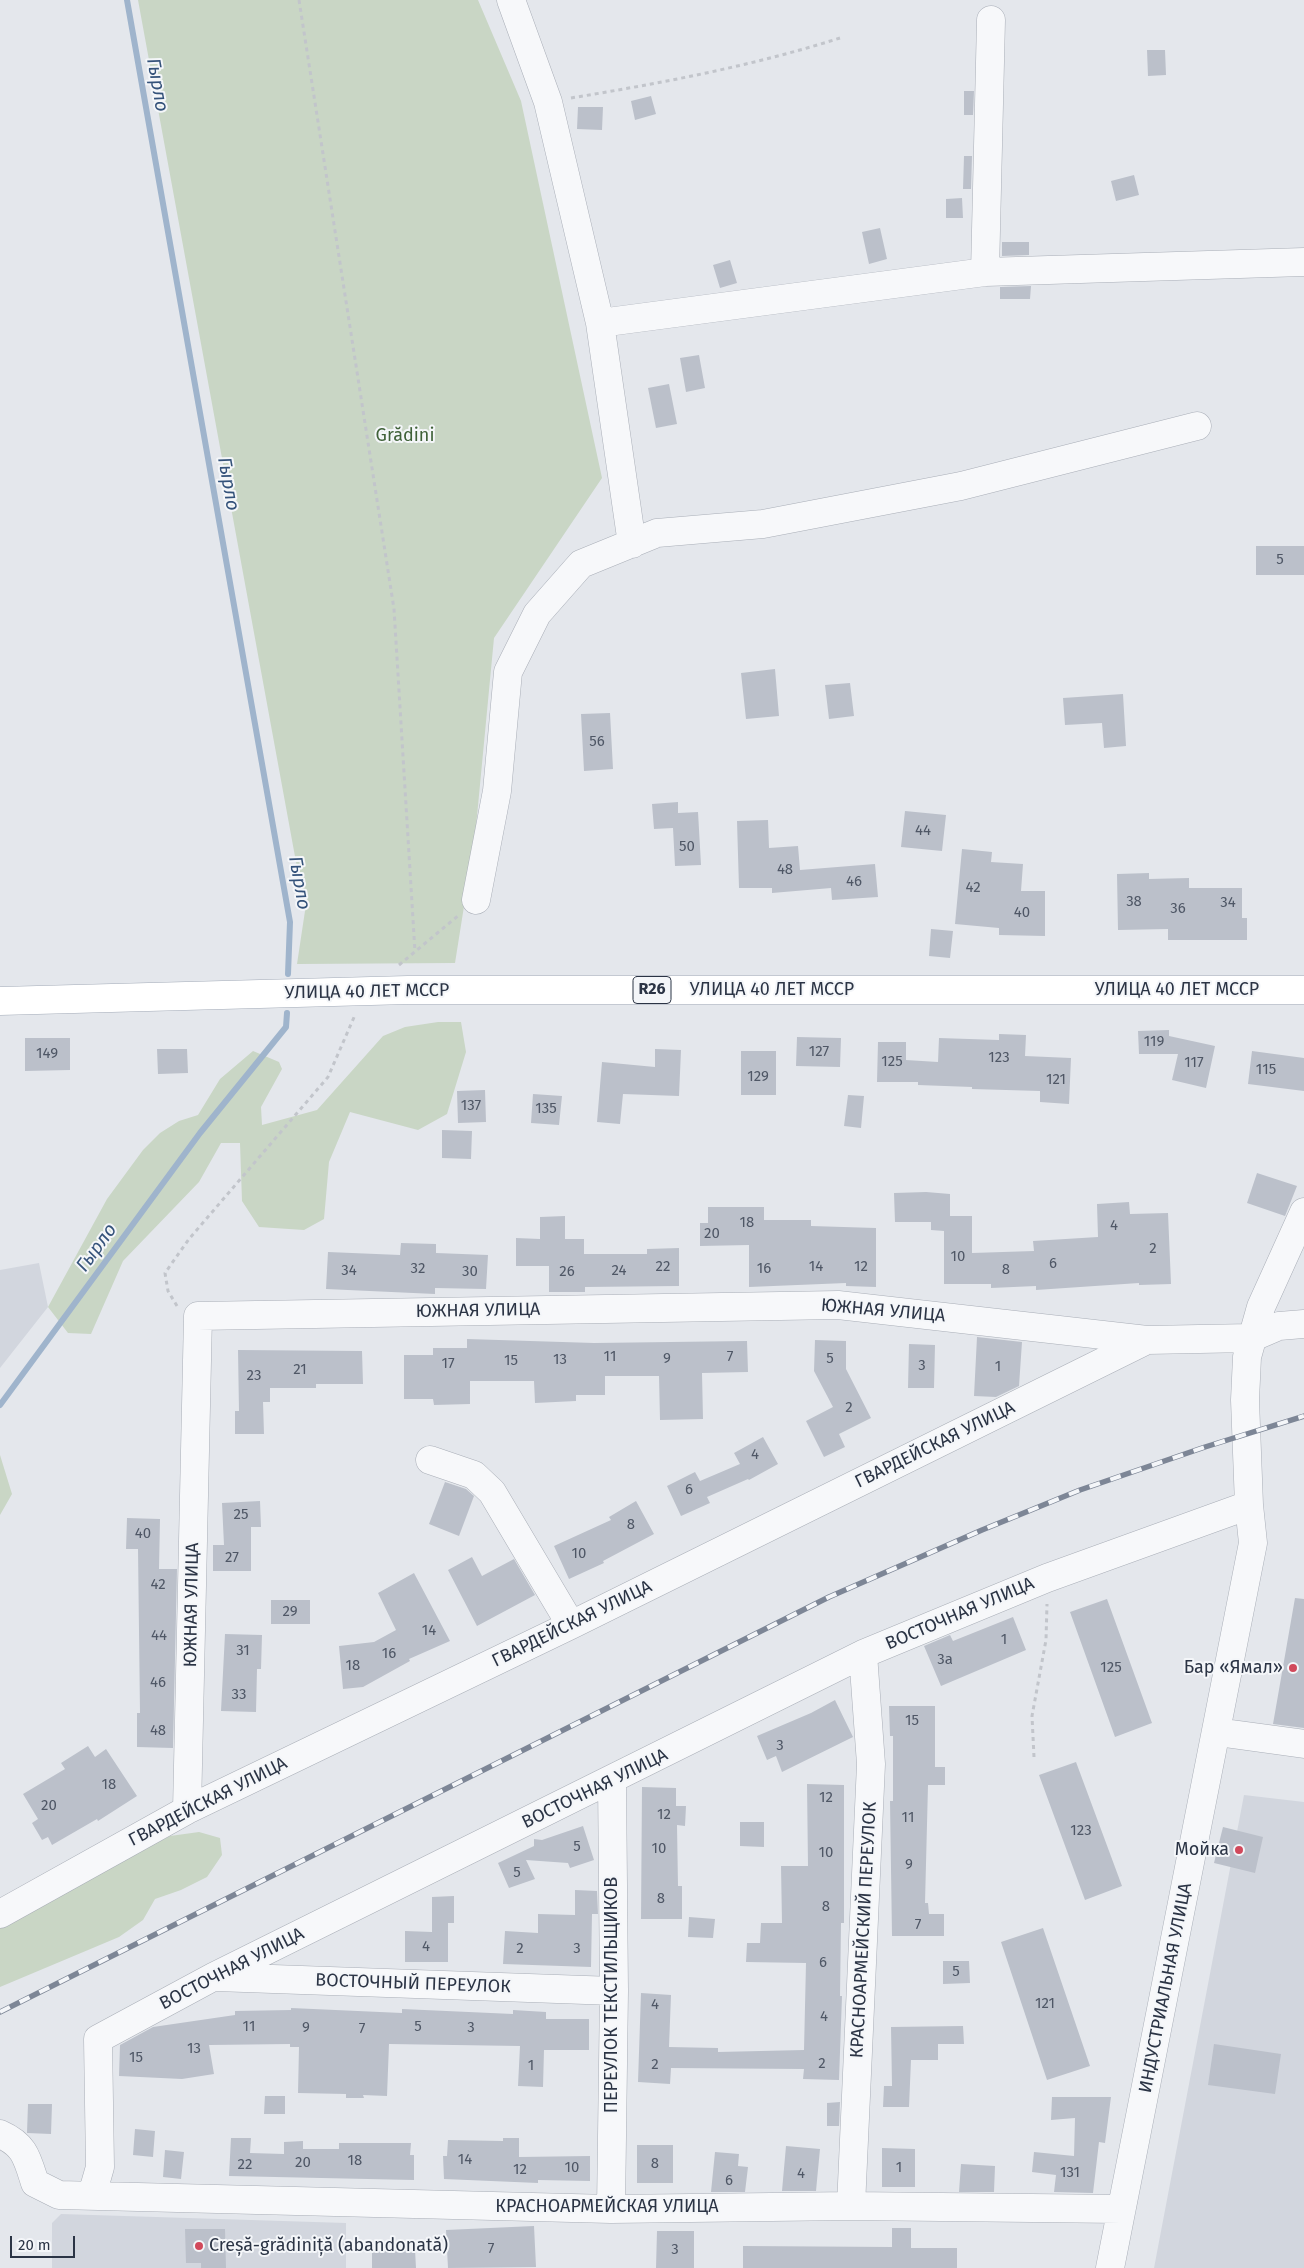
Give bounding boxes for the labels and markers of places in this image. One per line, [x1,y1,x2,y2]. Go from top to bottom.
place label: Бар «Ямал» [1184,1657,1283,1679]
marker: Бар «Ямал» [1287,1662,1299,1674]
place label: Мойка [1175,1839,1229,1861]
marker: Мойка [1233,1844,1245,1856]
place label: Creșă-grădiniță (abandonată) [209,2235,448,2257]
marker: Creșă-grădiniță (abandonată) [193,2240,205,2252]

